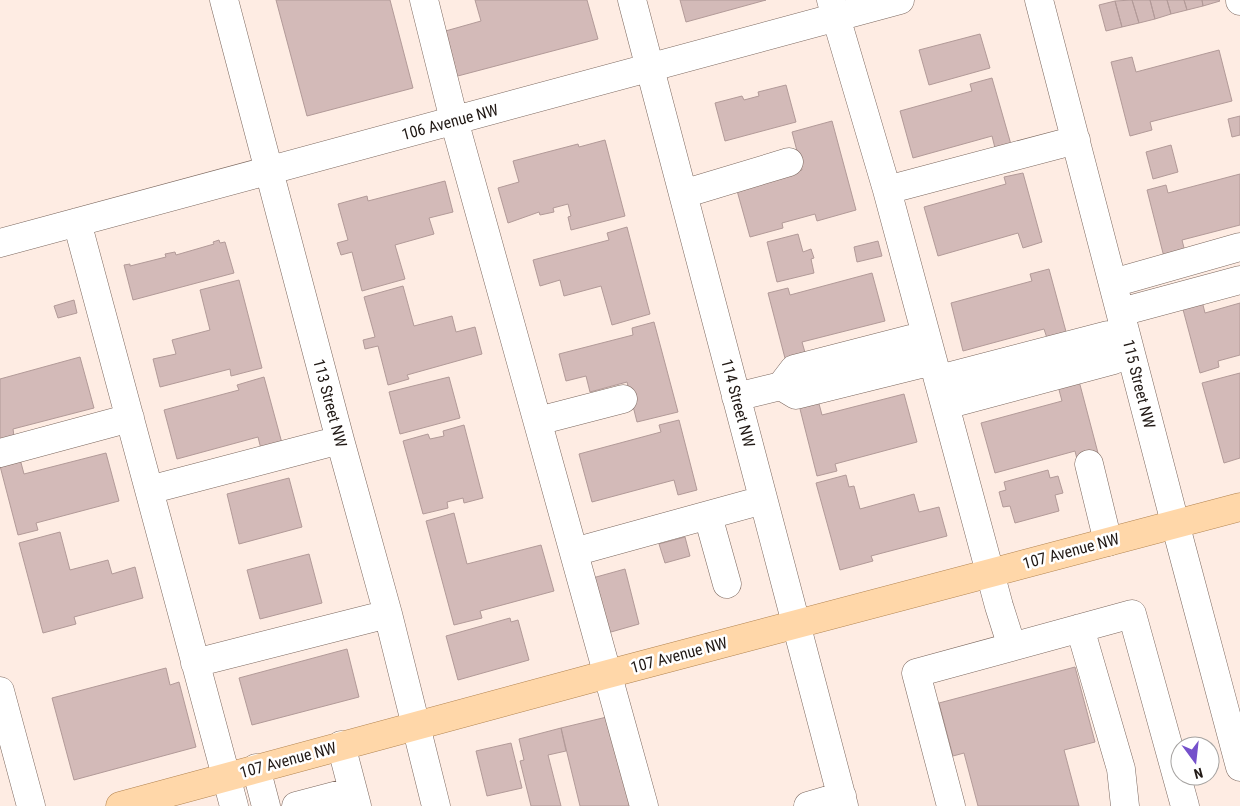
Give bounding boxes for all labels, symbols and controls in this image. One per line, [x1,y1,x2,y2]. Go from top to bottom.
street label: 106 Avenue NW [400,100,500,144]
street label: 115 Street NW [1119,338,1159,430]
street label: 113 Street NW [309,357,351,449]
street label: 114 Street NW [717,357,759,449]
street label: 107 Avenue NW [1021,529,1121,573]
street label: 107 Avenue NW [629,633,729,677]
north arrow [1170,736,1220,786]
street label: 107 Avenue NW [238,738,338,782]
text: N [1192,765,1205,782]

